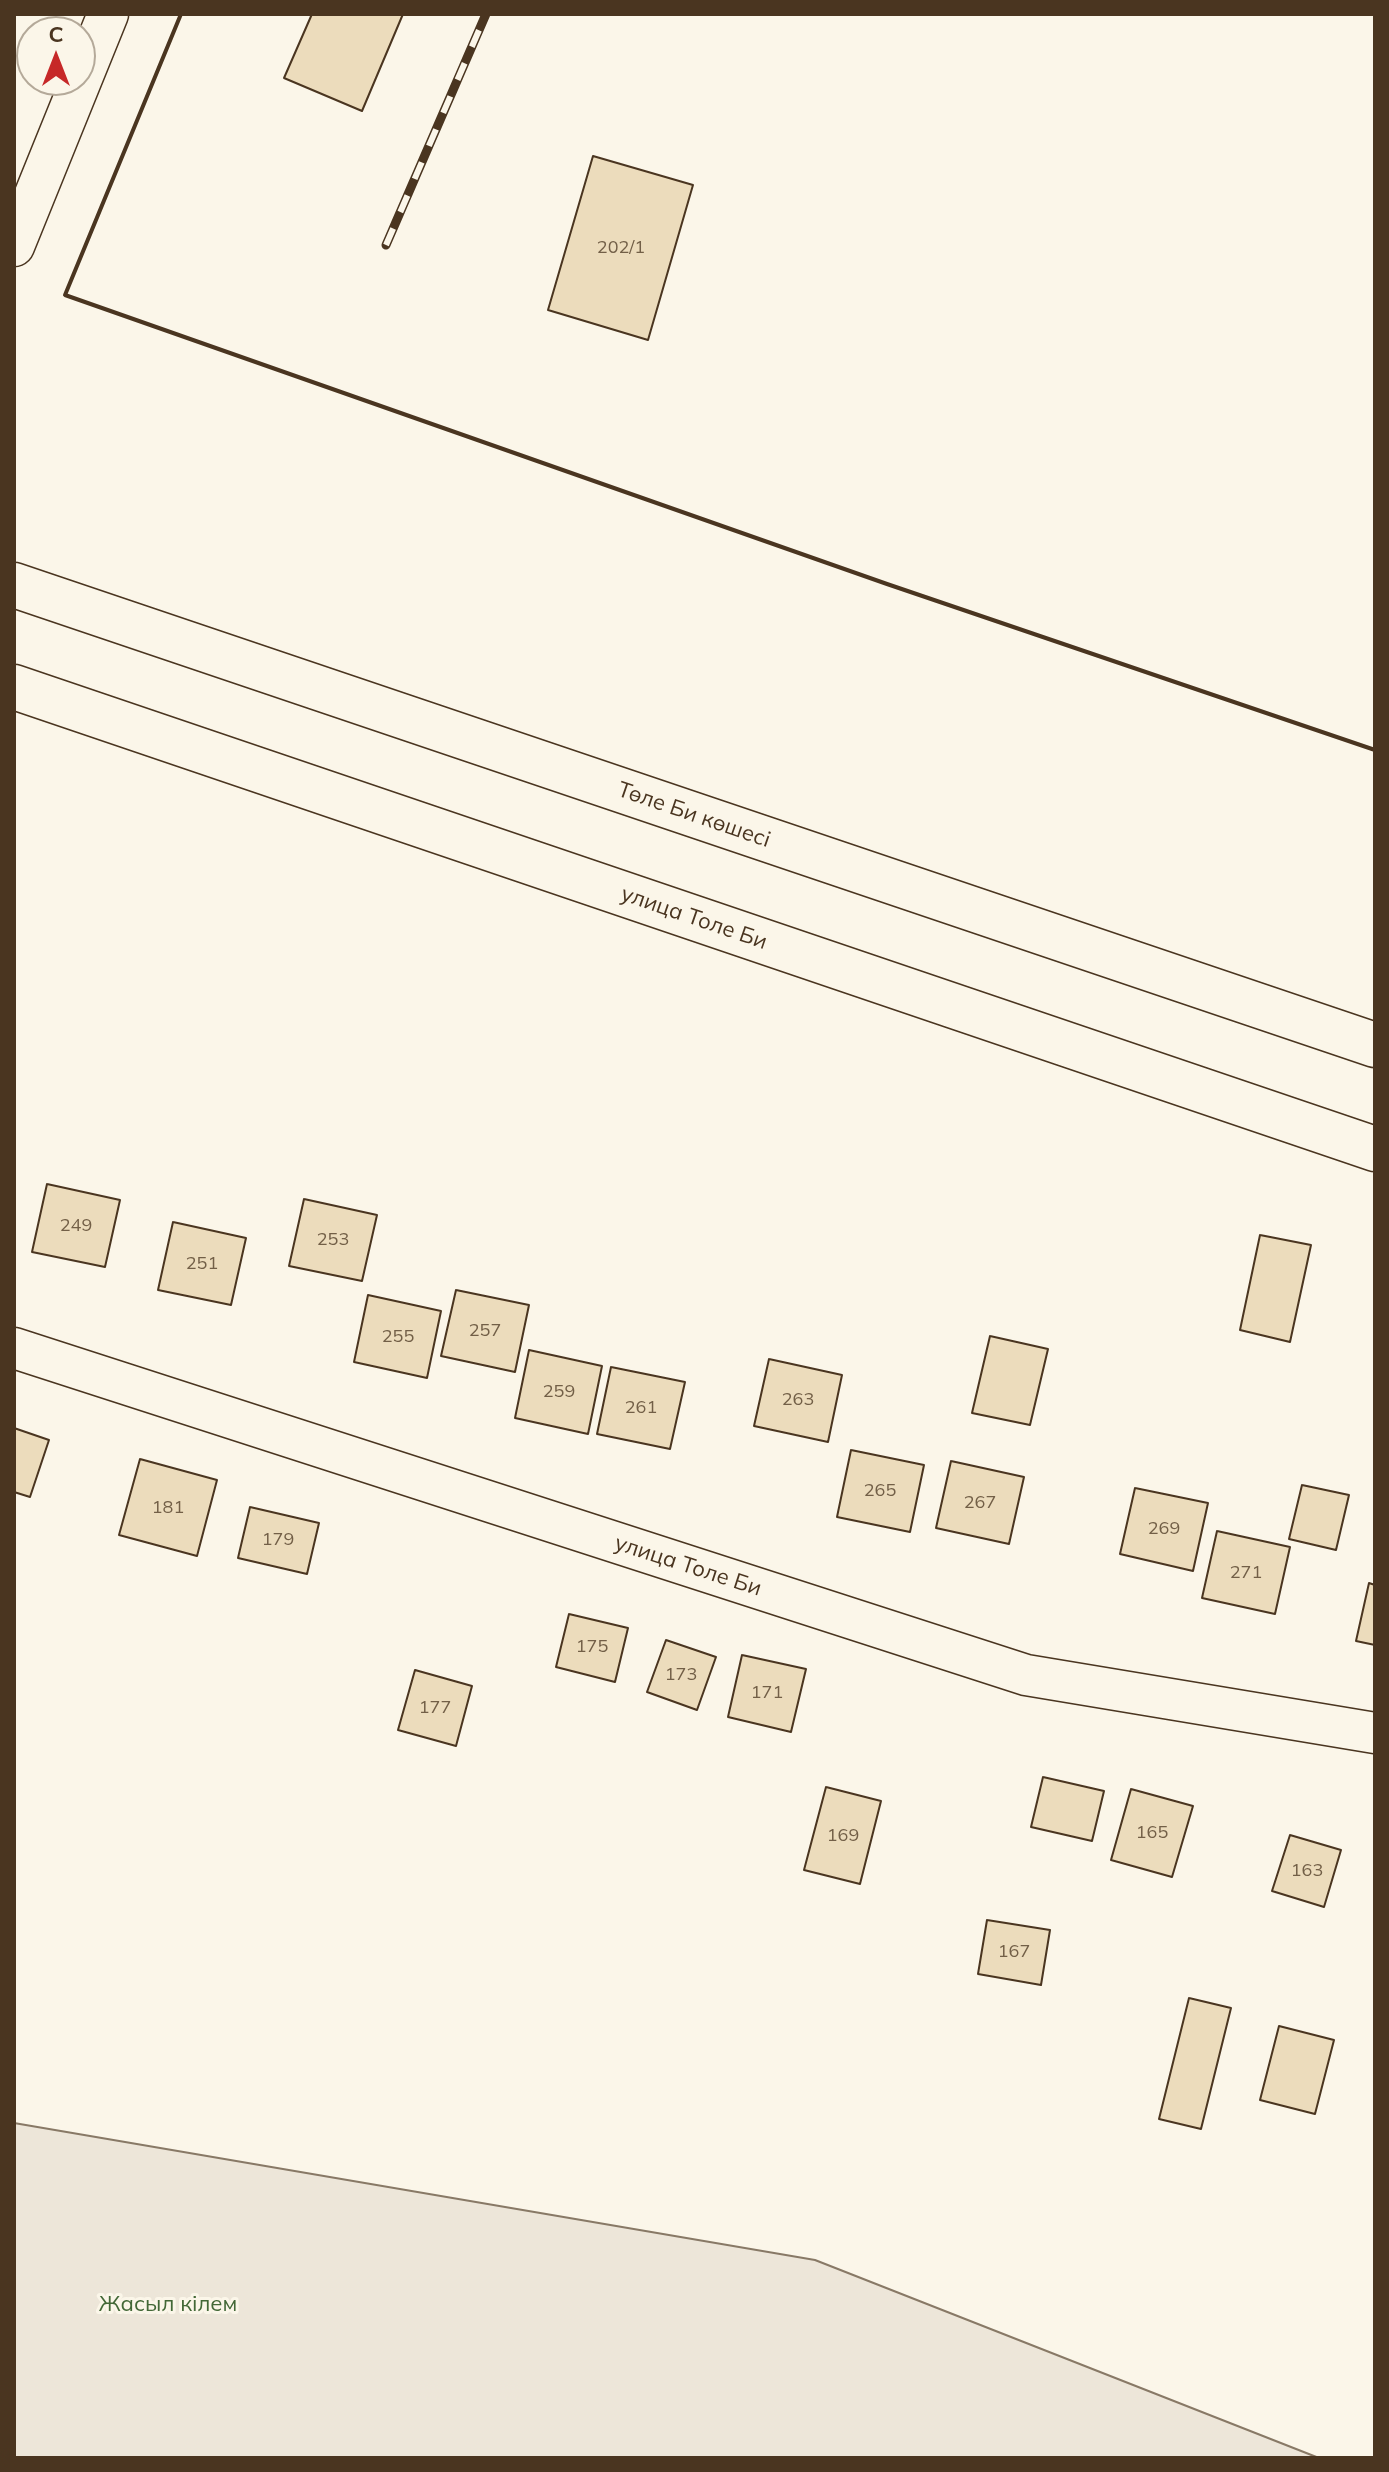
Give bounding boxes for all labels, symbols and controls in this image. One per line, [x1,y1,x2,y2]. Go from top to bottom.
north arrow [16,16,96,96]
text: С [48,20,64,48]
house number: 202/1 [597,237,645,259]
street label: Төле Би көшесі [614,776,774,854]
street label: улица Толе Би [617,881,771,955]
house number: 249 [60,1215,92,1237]
house number: 253 [317,1229,349,1251]
house number: 251 [186,1253,218,1275]
house number: 257 [469,1320,501,1342]
house number: 255 [382,1326,414,1348]
house number: 259 [543,1381,575,1403]
house number: 263 [782,1389,814,1411]
house number: 261 [625,1397,657,1419]
house number: 265 [864,1480,896,1502]
house number: 267 [964,1492,996,1514]
house number: 181 [152,1497,184,1519]
house number: 269 [1148,1518,1180,1540]
house number: 179 [262,1529,294,1551]
street label: улица Толе Би [611,1530,765,1602]
house number: 271 [1230,1562,1262,1584]
house number: 175 [576,1636,608,1658]
house number: 173 [665,1664,697,1686]
house number: 171 [751,1682,783,1704]
house number: 177 [419,1697,451,1719]
house number: 165 [1136,1822,1168,1844]
house number: 169 [827,1825,859,1847]
house number: 163 [1291,1860,1323,1882]
house number: 167 [998,1941,1030,1963]
park label: Жасыл кілем [99,2291,237,2317]

